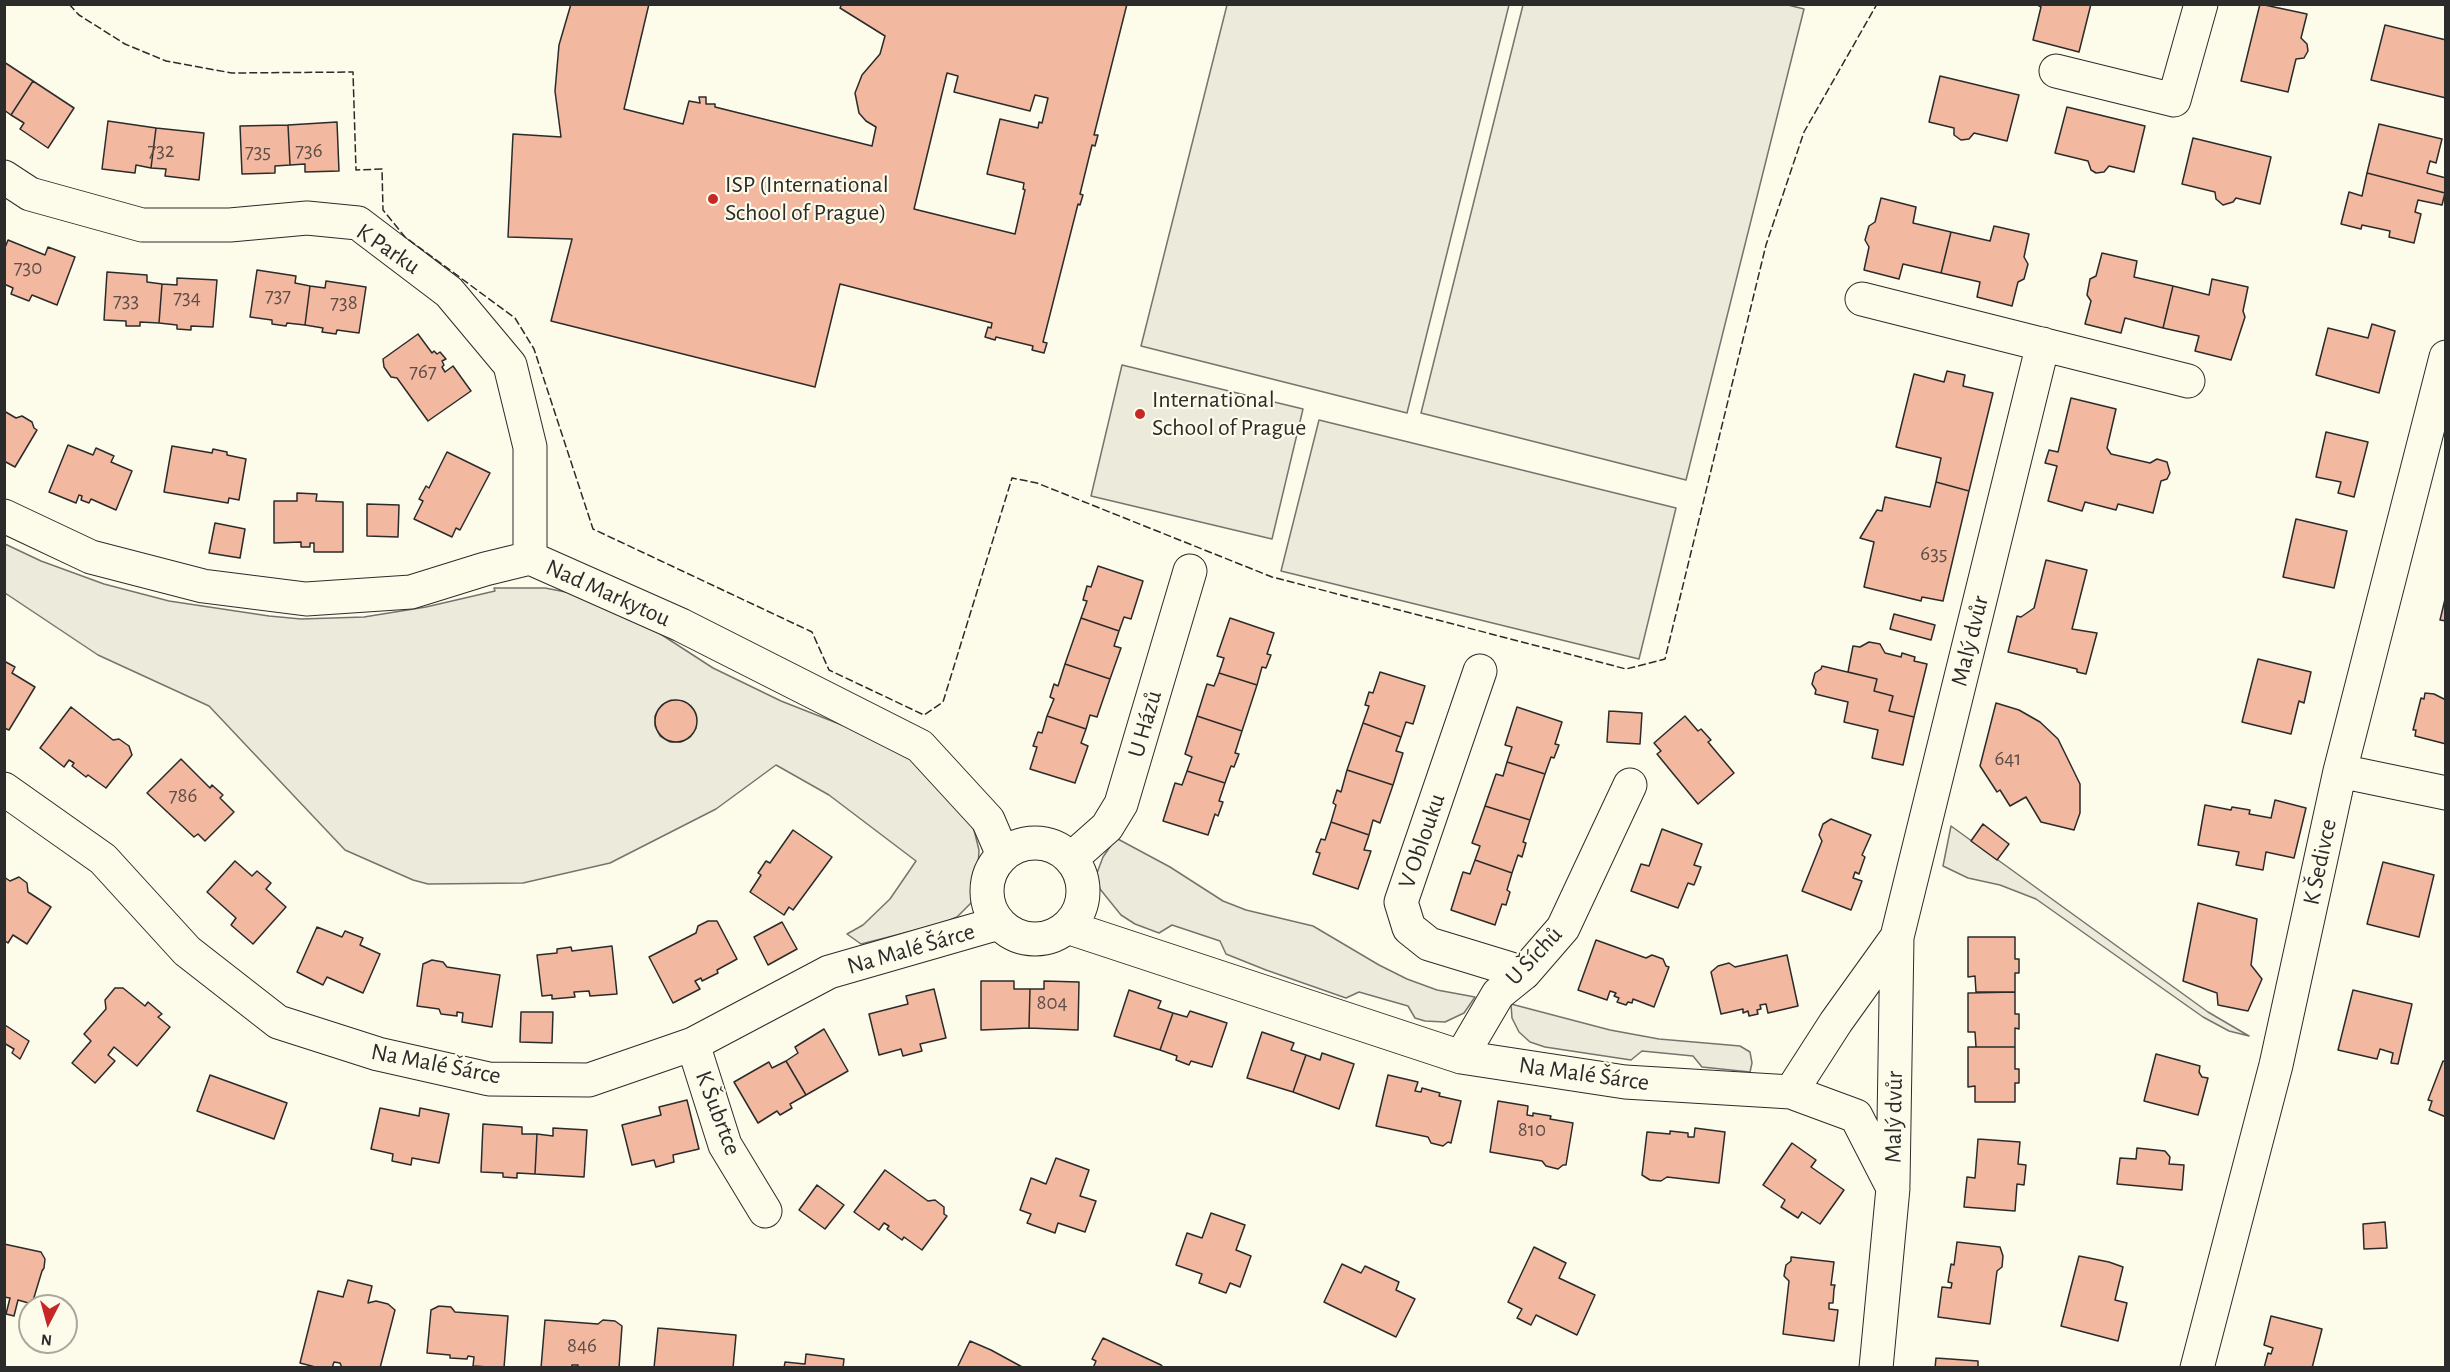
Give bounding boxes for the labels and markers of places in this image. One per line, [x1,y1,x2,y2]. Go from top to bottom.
place label: ISP (International School of Prague) [725,171,889,227]
marker: ISP (International School of Prague) [706,192,720,206]
place label: International School of Prague [1152,386,1306,442]
marker: International School of Prague [1133,407,1147,421]

